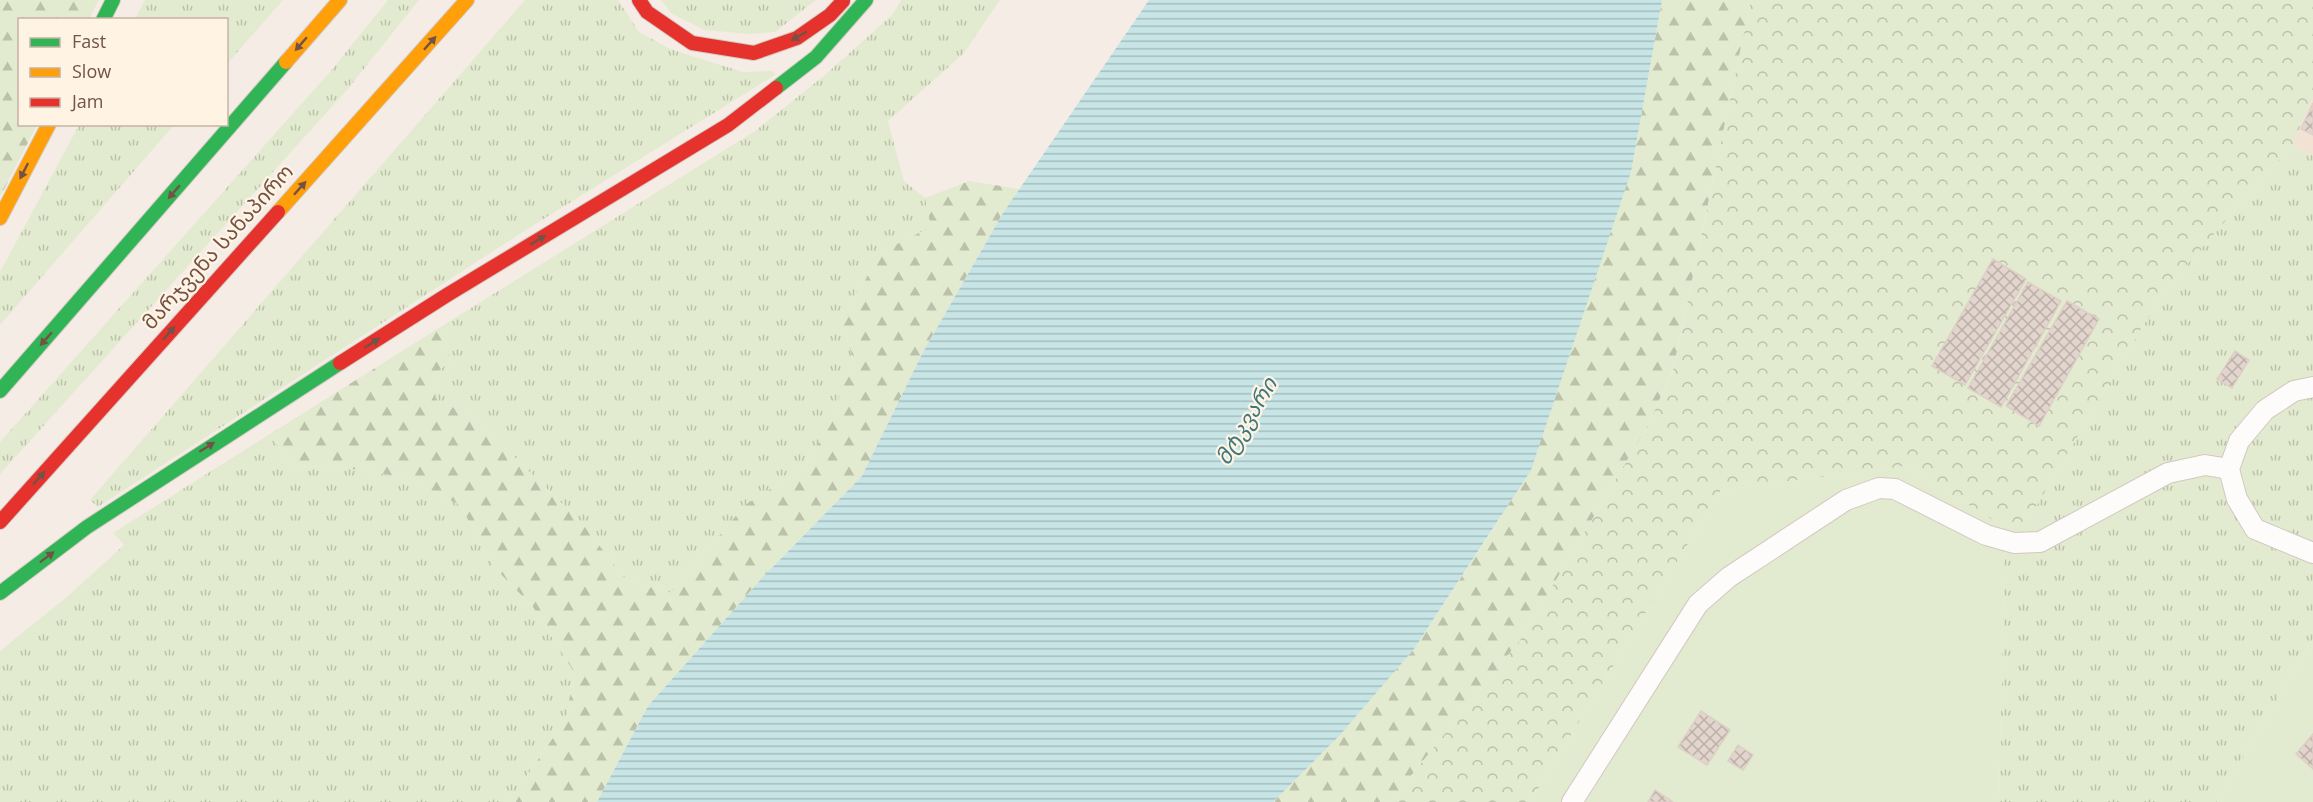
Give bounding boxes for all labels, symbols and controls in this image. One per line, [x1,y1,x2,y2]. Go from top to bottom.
legend [18,18,228,126]
text: Fast [72,29,106,53]
one-way arrow [790,31,807,41]
one-way arrow [295,36,308,52]
one-way arrow [423,36,436,51]
text: Slow [72,59,111,83]
text: Jam [70,89,104,113]
street label: მარჯვენა სანაპირო [135,158,299,335]
one-way arrow [19,163,29,180]
one-way arrow [293,181,306,196]
one-way arrow [168,184,181,199]
one-way arrow [530,235,547,245]
one-way arrow [162,326,175,341]
one-way arrow [40,331,53,346]
one-way arrow [364,337,380,348]
water label: მტკვარი [1207,370,1284,470]
one-way arrow [199,442,215,453]
one-way arrow [32,471,45,486]
one-way arrow [39,552,54,564]

